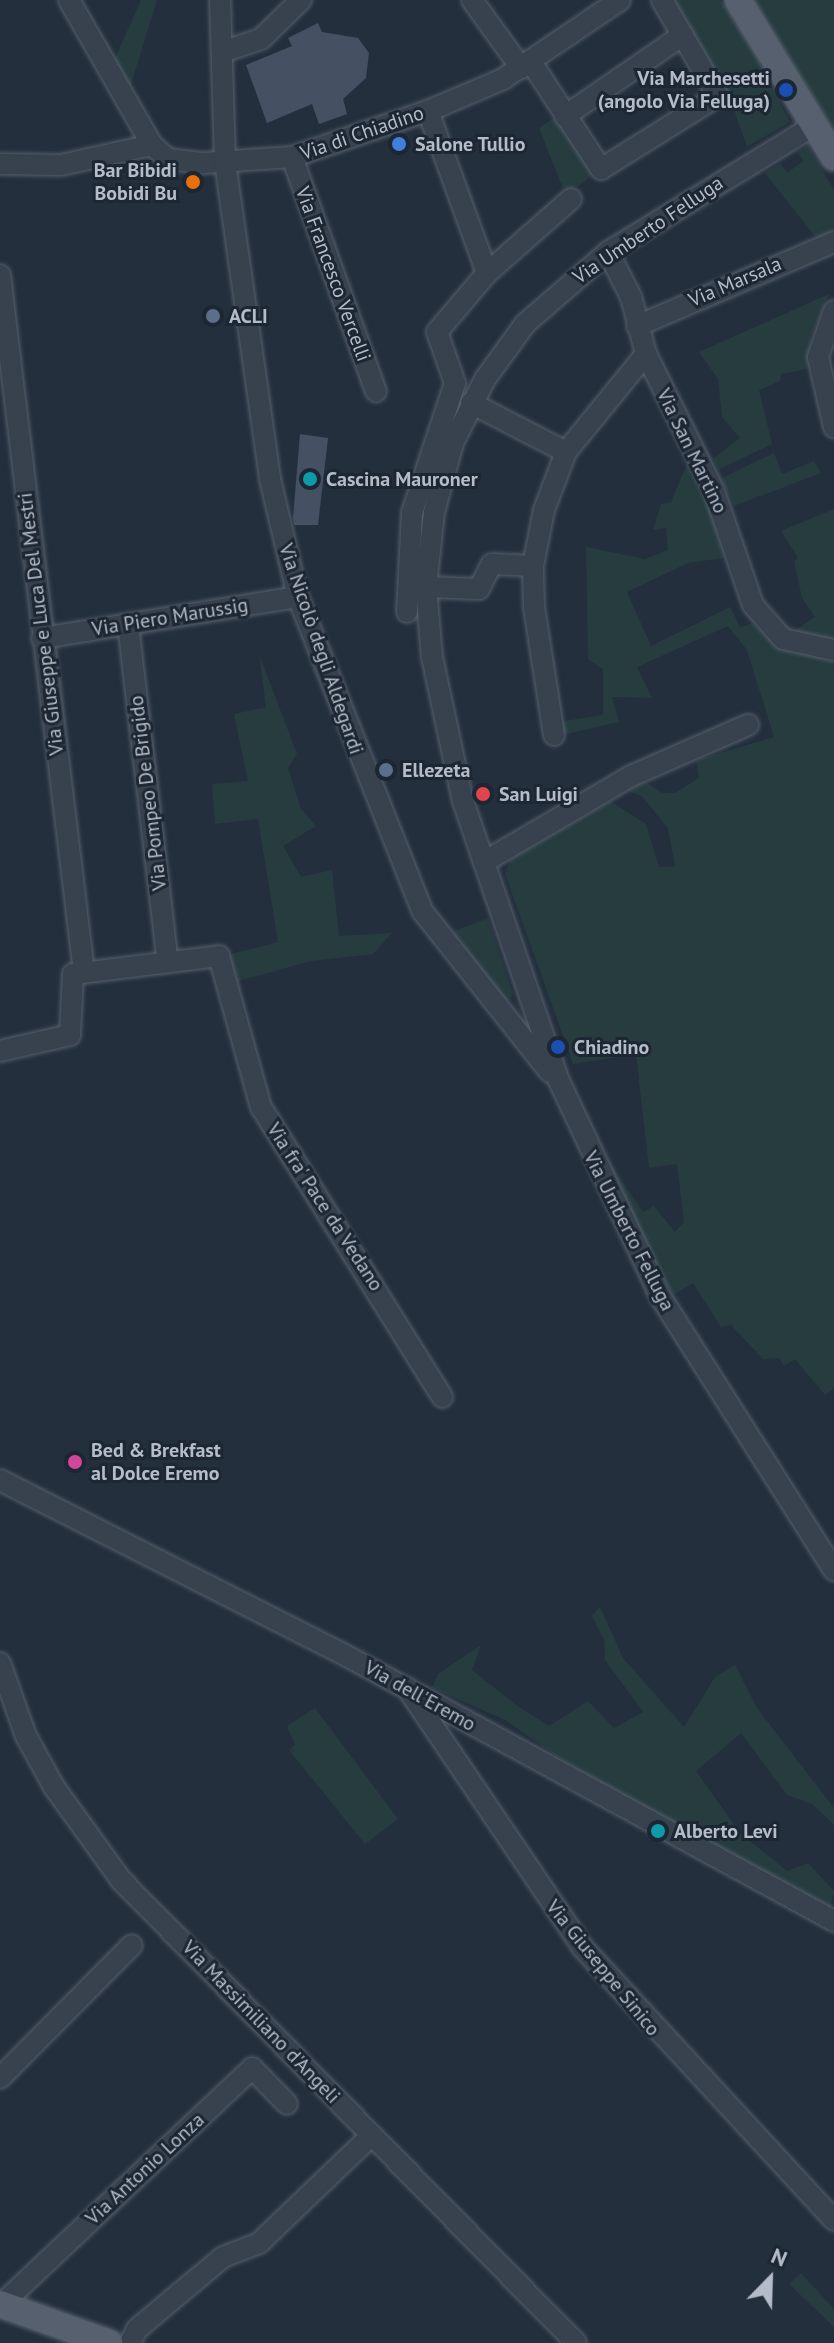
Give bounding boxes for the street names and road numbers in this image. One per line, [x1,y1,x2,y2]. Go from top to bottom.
street label: Via di Chiadino [297,101,427,165]
street label: Via Umberto Felluga [568,171,728,289]
street label: Via Francesco Vercelli [290,183,376,365]
street label: Via Marsala [685,252,785,312]
street label: Via San Martino [651,385,733,517]
street label: Via Giuseppe e Luca Del Mestri [13,491,69,757]
street label: Via Nicolò degli Aldegardi [274,540,368,758]
street label: Via Piero Marussig [90,593,250,641]
street label: Via Pompeo De Brigido [124,694,172,892]
street label: Via fra' Pace da Vedano [261,1118,389,1296]
street label: Via Umberto Felluga [578,1147,680,1315]
street label: Via dell'Eremo [360,1656,480,1736]
street label: Via Giuseppe Sinico [541,1895,665,2041]
street label: Via Massimiliano d'Angeli [177,1936,345,2108]
street label: Via Antonio Lonza [81,2108,209,2230]

